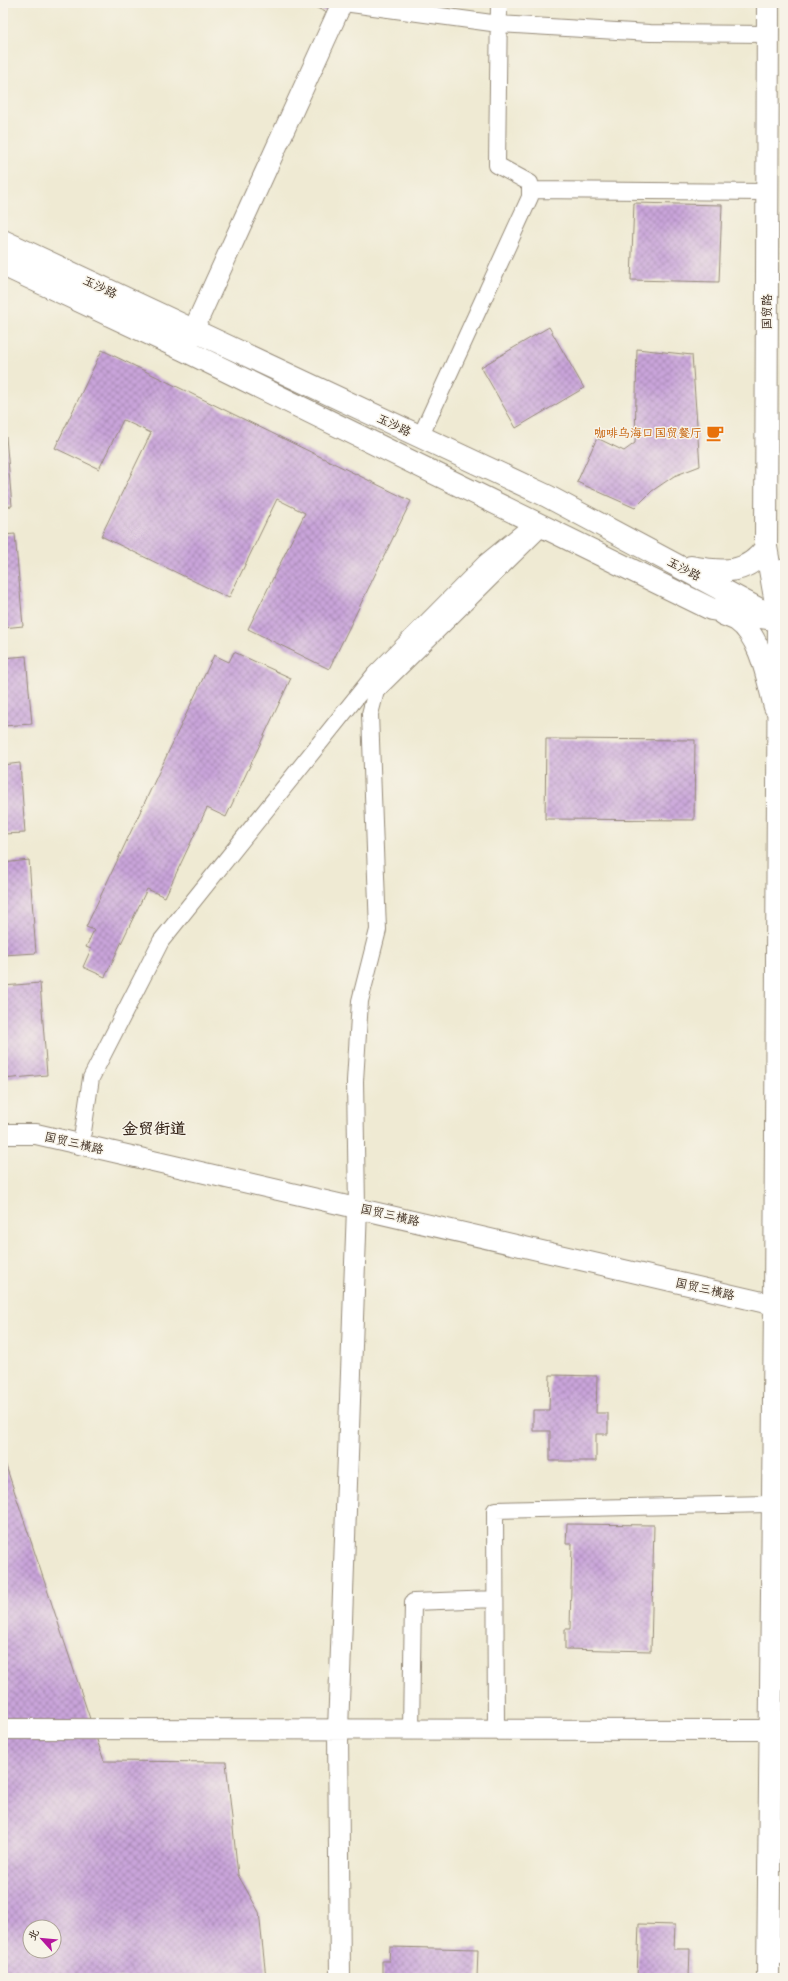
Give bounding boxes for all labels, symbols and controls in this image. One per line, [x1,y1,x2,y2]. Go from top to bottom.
street label: 玉沙路 [80,272,120,303]
street label: 国贸路 [759,294,776,330]
street label: 玉沙路 [374,410,414,441]
cafe icon: 咖啡乌海口国贸餐厅 [705,423,725,443]
place label: 咖啡乌海口国贸餐厅 [594,425,702,442]
street label: 玉沙路 [664,553,704,585]
district label: 金贸街道 [122,1118,186,1140]
street label: 国贸三横路 [43,1128,105,1159]
street label: 国贸三横路 [359,1200,421,1231]
street label: 国贸三横路 [674,1274,736,1305]
north arrow [22,1919,62,1959]
text: 北 [24,1926,43,1943]

